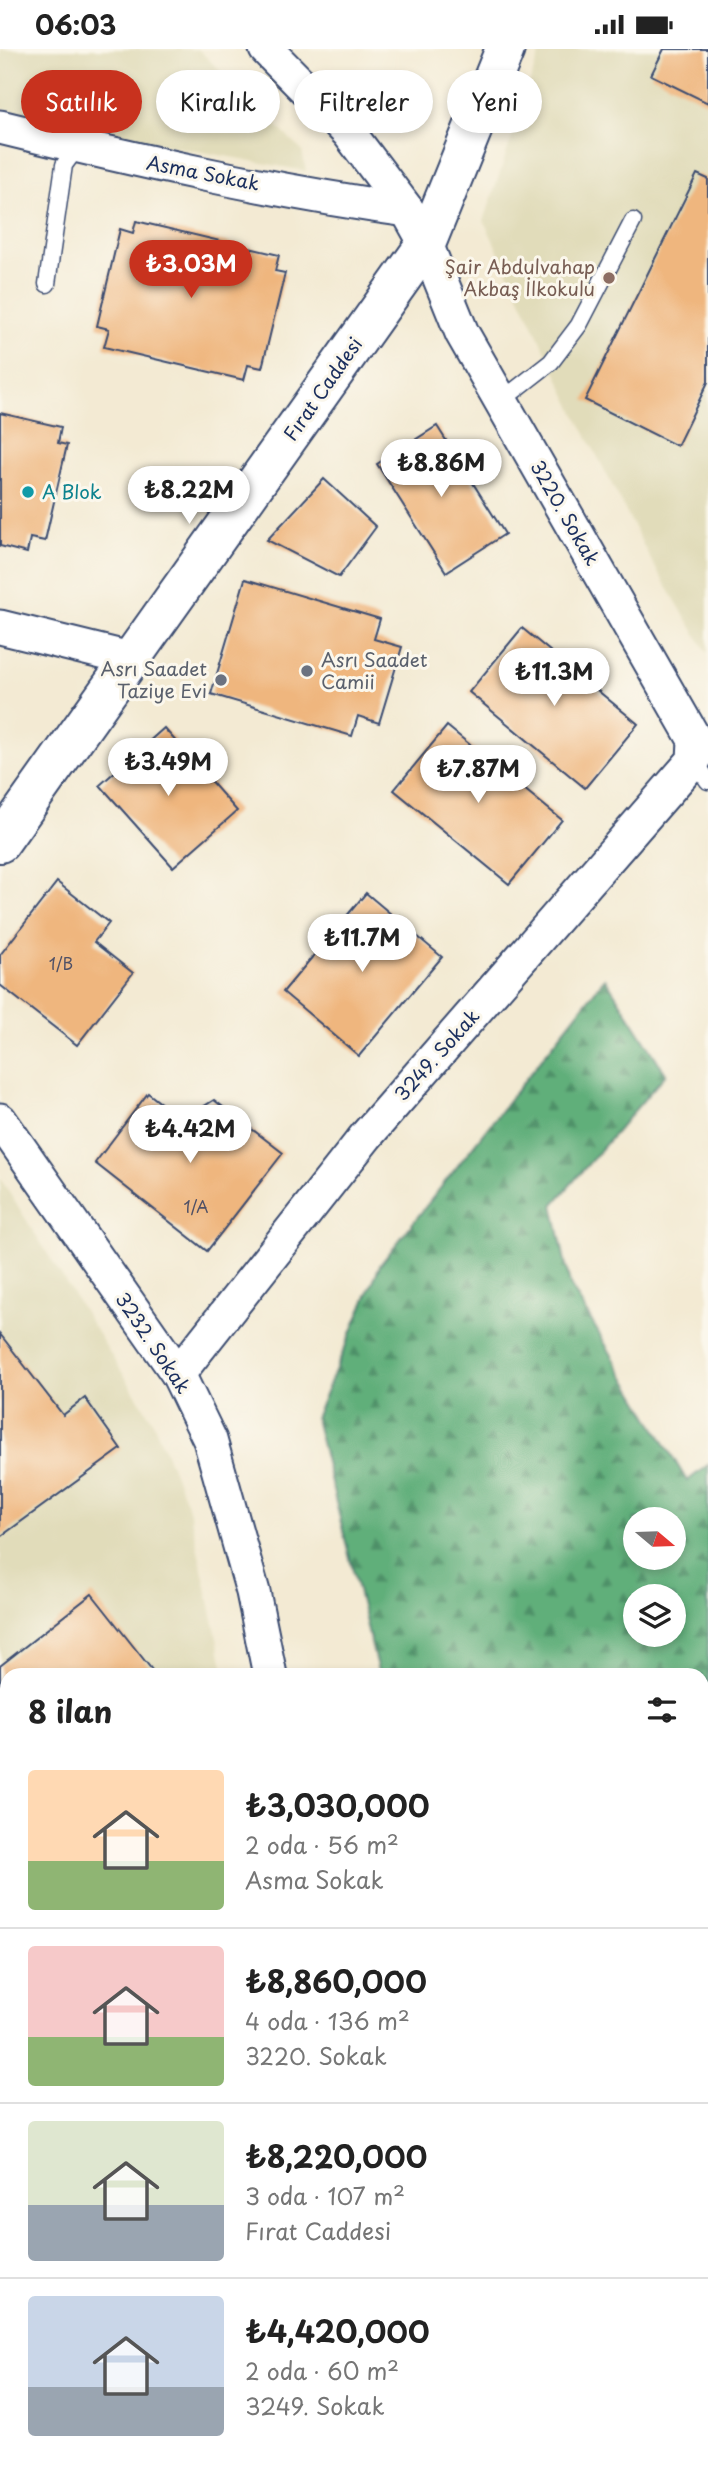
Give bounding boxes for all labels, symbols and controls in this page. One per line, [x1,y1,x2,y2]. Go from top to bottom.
text: 06:03 [35,5,116,44]
chip: Satılık [21,70,142,133]
chip: Kiralık [156,70,280,133]
chip: Filtreler [294,70,433,133]
chip: Yeni [447,70,542,133]
street label: Asma Sokak [144,147,262,197]
pin: ₺3.03M [134,240,248,300]
text: ₺3.03M [145,245,237,280]
place label: Şair Abdulvahap Akbaş İlkokulu [445,252,595,302]
marker: Şair Abdulvahap Akbaş İlkokulu [601,270,617,286]
street label: Fırat Caddesi [276,331,368,446]
pin: ₺8.86M [384,440,498,499]
text: ₺8.86M [397,444,485,479]
street label: 3220. Sokak [524,455,607,570]
pin: ₺8.22M [132,467,246,526]
text: ₺8.22M [144,471,234,506]
place label: A Blok [42,477,102,505]
marker: A Blok [20,484,36,500]
place label: Asrı Saadet Camii [321,645,428,695]
pin: ₺11.3M [497,649,611,708]
text: ₺11.3M [515,653,593,688]
place label: Asrı Saadet Taziye Evi [100,654,207,704]
marker: Asrı Saadet Camii [299,663,315,679]
marker: Asrı Saadet Taziye Evi [213,672,229,688]
pin: ₺3.49M [111,739,225,798]
text: ₺3.49M [124,743,212,778]
pin: ₺7.87M [421,745,535,805]
text: ₺7.87M [436,750,520,785]
pin: ₺11.7M [305,915,419,974]
text: ₺11.7M [324,919,400,954]
house number: 1/B [49,951,73,975]
street label: 3249. Sokak [387,1002,485,1107]
pin: ₺4.42M [133,1105,247,1165]
text: ₺4.42M [144,1110,236,1145]
house number: 1/A [184,1194,208,1218]
street label: 3232. Sokak [110,1286,198,1399]
north arrow [623,1507,686,1570]
map controls [623,1507,686,1647]
button: layers [623,1584,686,1647]
text: 8 ilan [28,1688,112,1733]
icon: filters [643,1691,681,1729]
text: ₺3,030,000 [245,1782,430,1827]
icon: home [84,1798,168,1882]
text: 2 oda · 56 m² [245,1827,399,1862]
text: Asma Sokak [245,1862,384,1897]
text: ₺8,860,000 [245,1958,427,2003]
icon: home [84,1974,168,2058]
text: 4 oda · 136 m² [245,2003,410,2038]
text: 3220. Sokak [245,2038,387,2073]
text: ₺8,220,000 [245,2133,427,2178]
icon: home [84,2149,168,2233]
text: 3 oda · 107 m² [245,2178,405,2213]
text: Fırat Caddesi [245,2213,391,2248]
text: ₺4,420,000 [245,2308,430,2353]
icon: home [84,2324,168,2408]
text: 2 oda · 60 m² [245,2353,399,2388]
text: 3249. Sokak [245,2388,385,2423]

